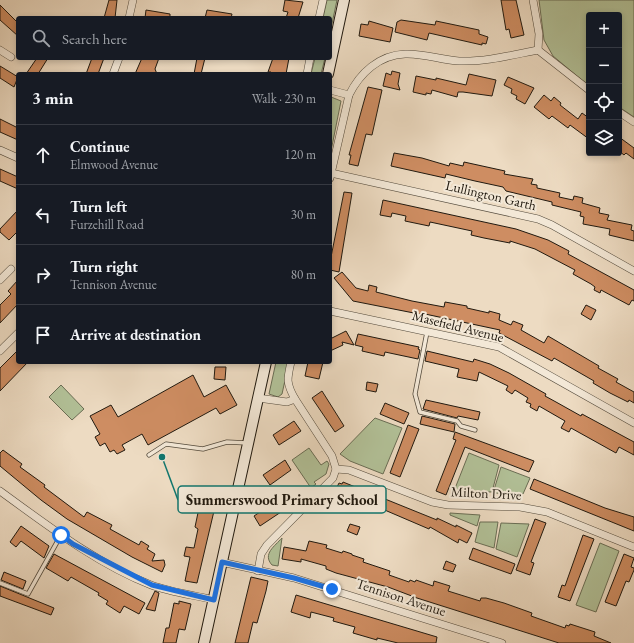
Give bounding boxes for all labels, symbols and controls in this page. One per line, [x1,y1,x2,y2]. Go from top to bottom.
map controls [586,12,622,156]
button: + [586,12,622,48]
search box [16,16,332,60]
icon: search [30,27,52,49]
text: Search here [62,29,127,48]
button: − [586,48,622,84]
button: locate [586,84,622,120]
text: 3 min [32,87,73,109]
text: Walk · 230 m [252,90,316,107]
button: layers [586,120,622,156]
text: Continue [70,137,130,156]
icon: ahead [32,144,54,166]
text: 120 m [285,146,316,163]
text: Elmwood Avenue [70,156,158,173]
street label: Lullington Garth [444,176,538,214]
text: Turn left [70,197,127,216]
icon: left [32,204,54,226]
text: 30 m [291,206,316,223]
text: Furzehill Road [70,216,144,233]
text: Turn right [70,257,138,276]
icon: right [32,264,54,286]
text: 80 m [291,266,316,283]
text: Tennison Avenue [70,276,157,293]
street label: Masefield Avenue [410,306,506,346]
icon: arrive [32,324,54,346]
text: Arrive at destination [70,325,201,344]
street label: Milton Drive [450,482,522,504]
callout: Summerswood Primary School [178,486,386,513]
text: Summerswood Primary School [186,490,379,509]
route start [52,526,70,544]
street label: Tennison Avenue [354,574,449,620]
route end [323,580,341,598]

